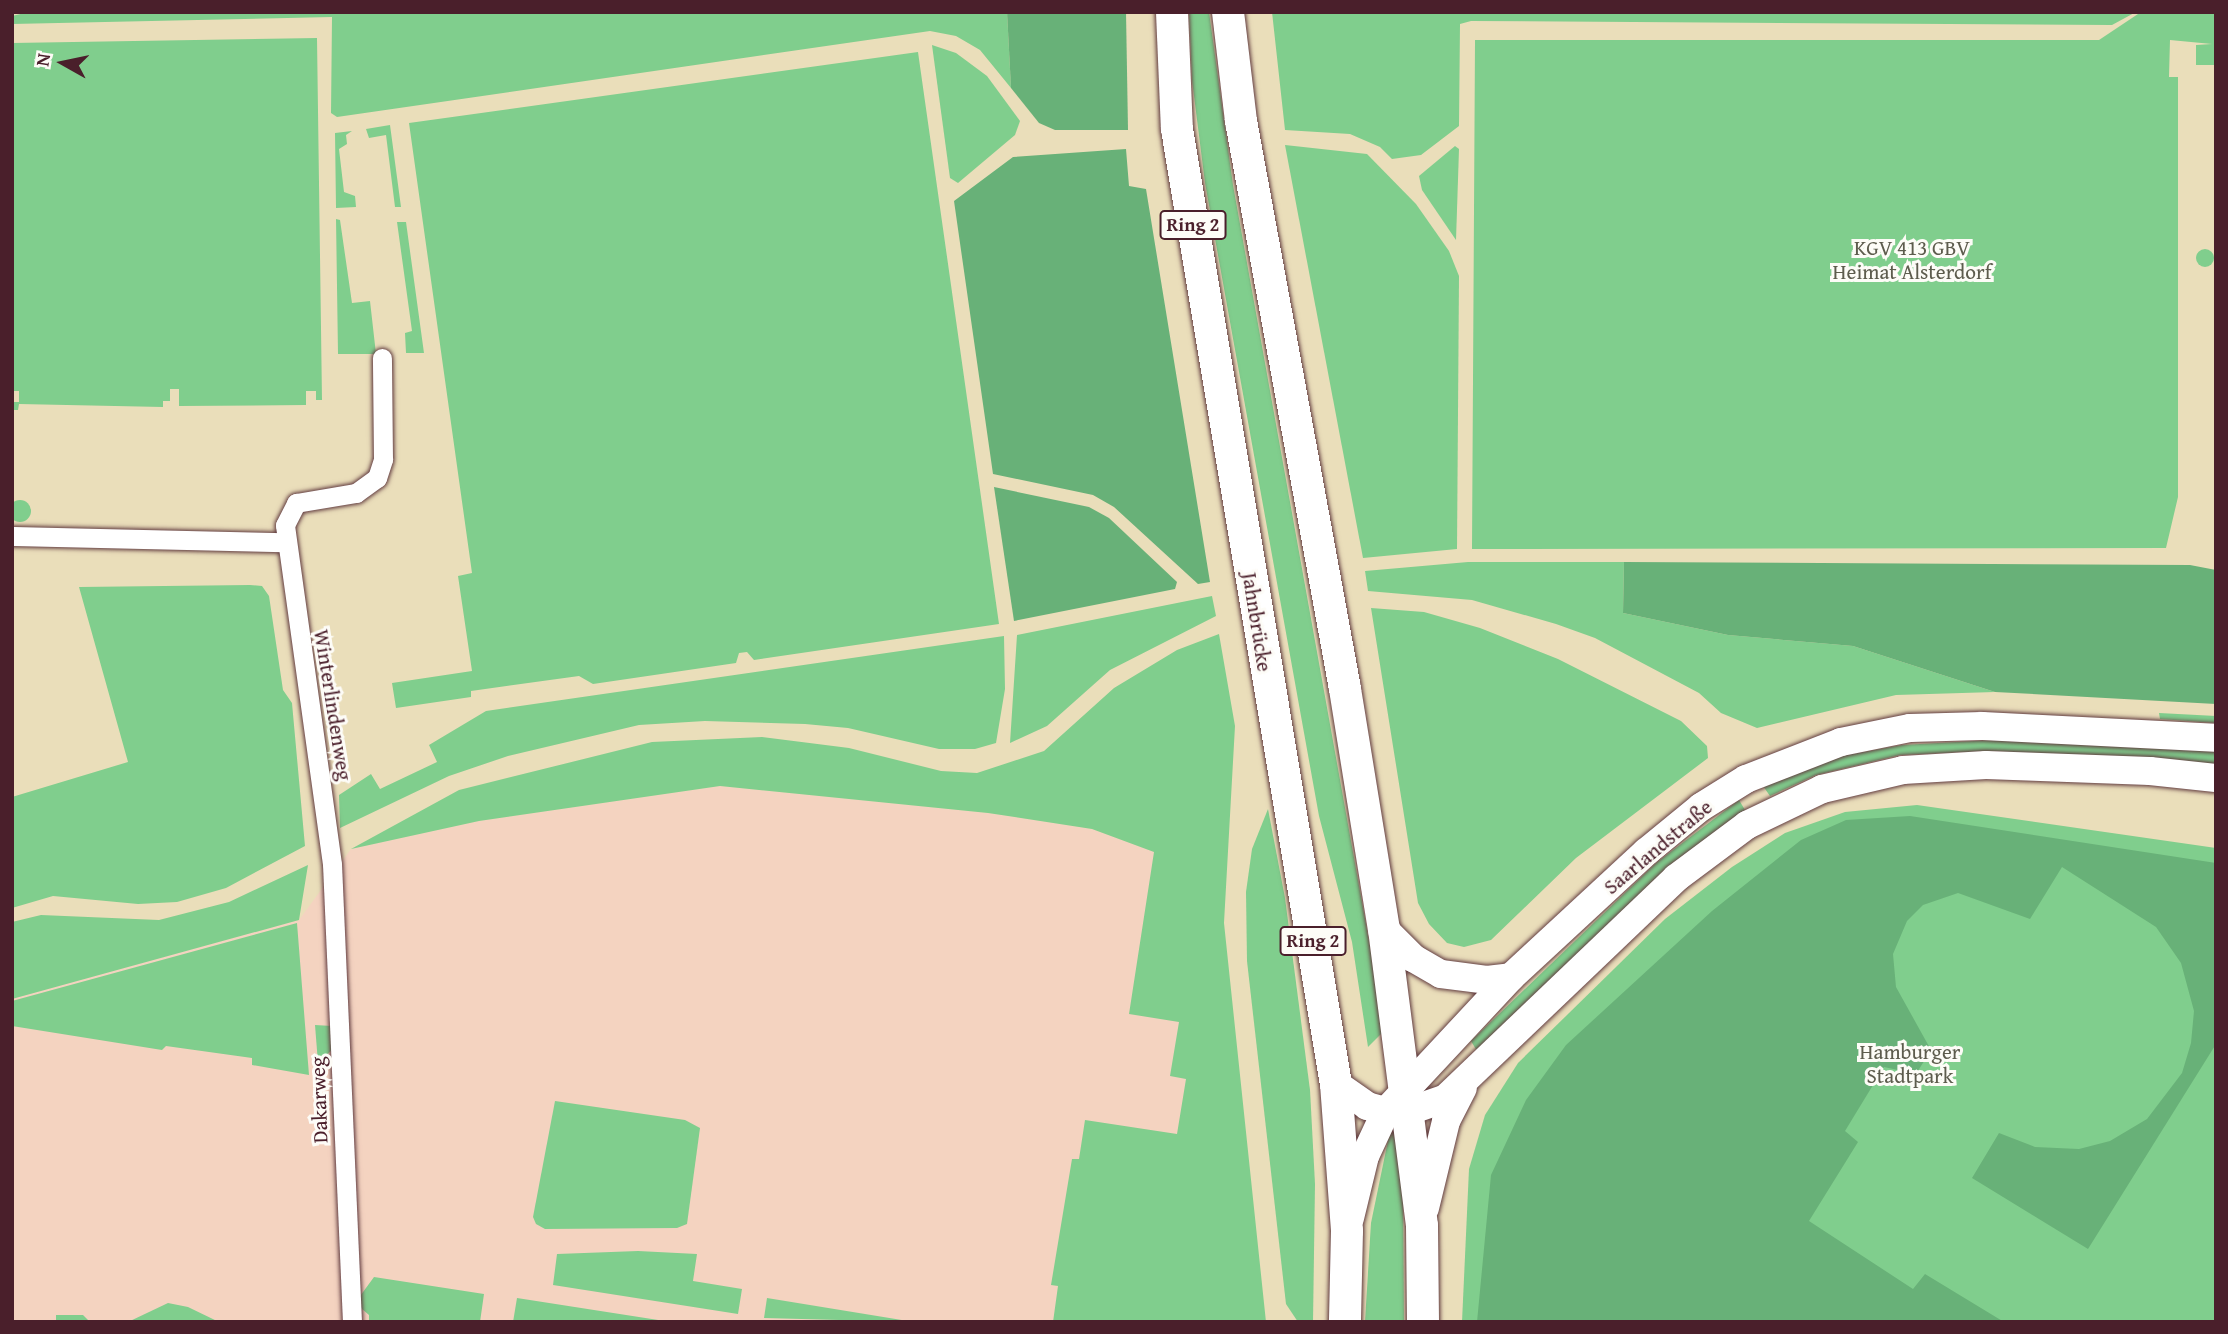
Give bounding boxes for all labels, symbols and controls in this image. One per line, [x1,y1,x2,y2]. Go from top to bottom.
north arrow [28,28,98,98]
text: N [27,51,57,68]
road number: Ring 2 [1158,210,1228,241]
park label: KGV 413 GBV Heimat Alsterdorf [1833,235,1991,285]
street label: Jahnbrücke [1237,571,1277,673]
street label: Winterlindenweg [309,628,357,782]
street label: Saarlandstraße [1599,794,1717,900]
road number: Ring 2 [1278,925,1348,956]
park label: Hamburger Stadtpark [1860,1039,1960,1089]
street label: Dakarweg [305,1056,333,1144]

